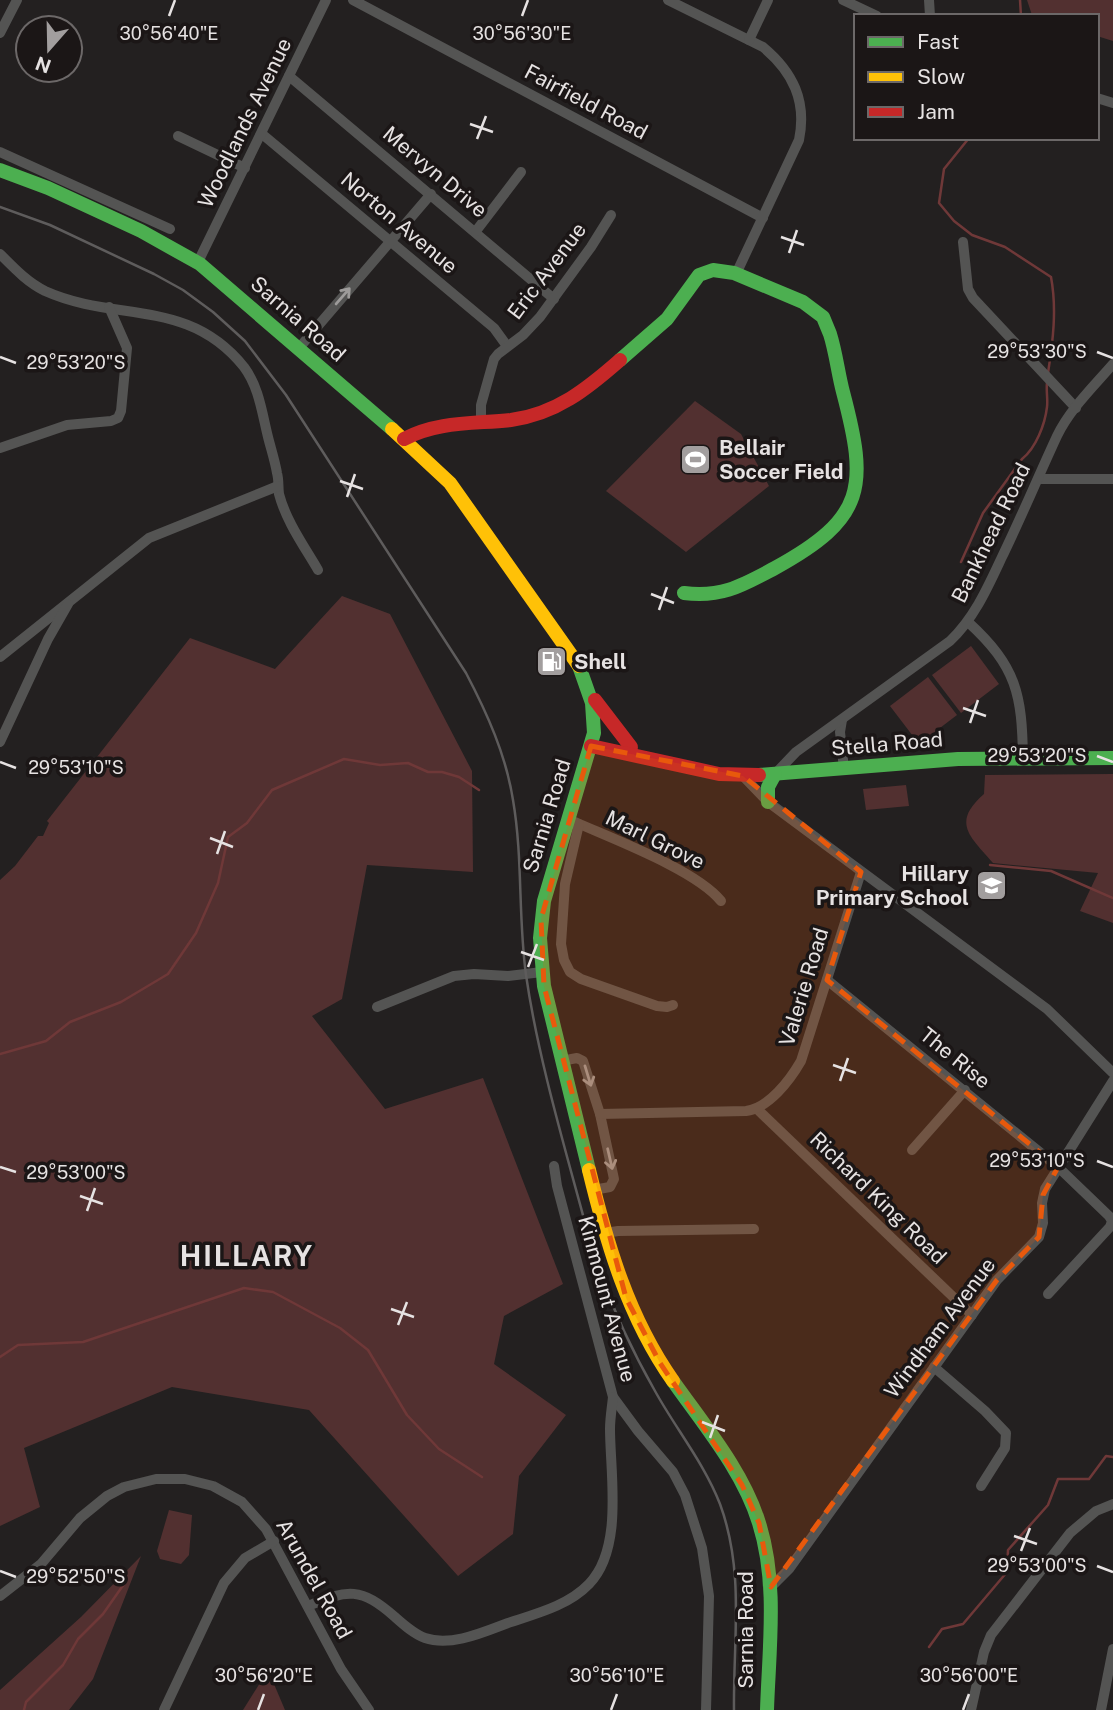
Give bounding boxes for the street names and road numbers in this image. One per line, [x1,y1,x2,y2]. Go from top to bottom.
street label: Woodlands Avenue [193,34,297,212]
street label: Fairfield Road [520,59,652,144]
street label: Mervyn Drive [378,121,493,222]
street label: Norton Avenue [336,167,463,279]
street label: Eric Avenue [502,217,591,324]
street label: Sarnia Road [246,271,351,367]
street label: Bankhead Road [946,459,1035,607]
street label: Stella Road [830,726,944,761]
street label: Sarnia Road [517,756,576,876]
street label: Marl Grove [602,805,709,874]
street label: Valerie Road [774,925,833,1049]
street label: The Rise [915,1022,996,1094]
street label: Richard King Road [805,1126,952,1269]
street label: Kinmount Avenue [573,1213,642,1385]
street label: Windham Avenue [879,1253,1001,1403]
street label: Arundel Road [271,1514,358,1643]
street label: Sarnia Road [733,1571,758,1689]

